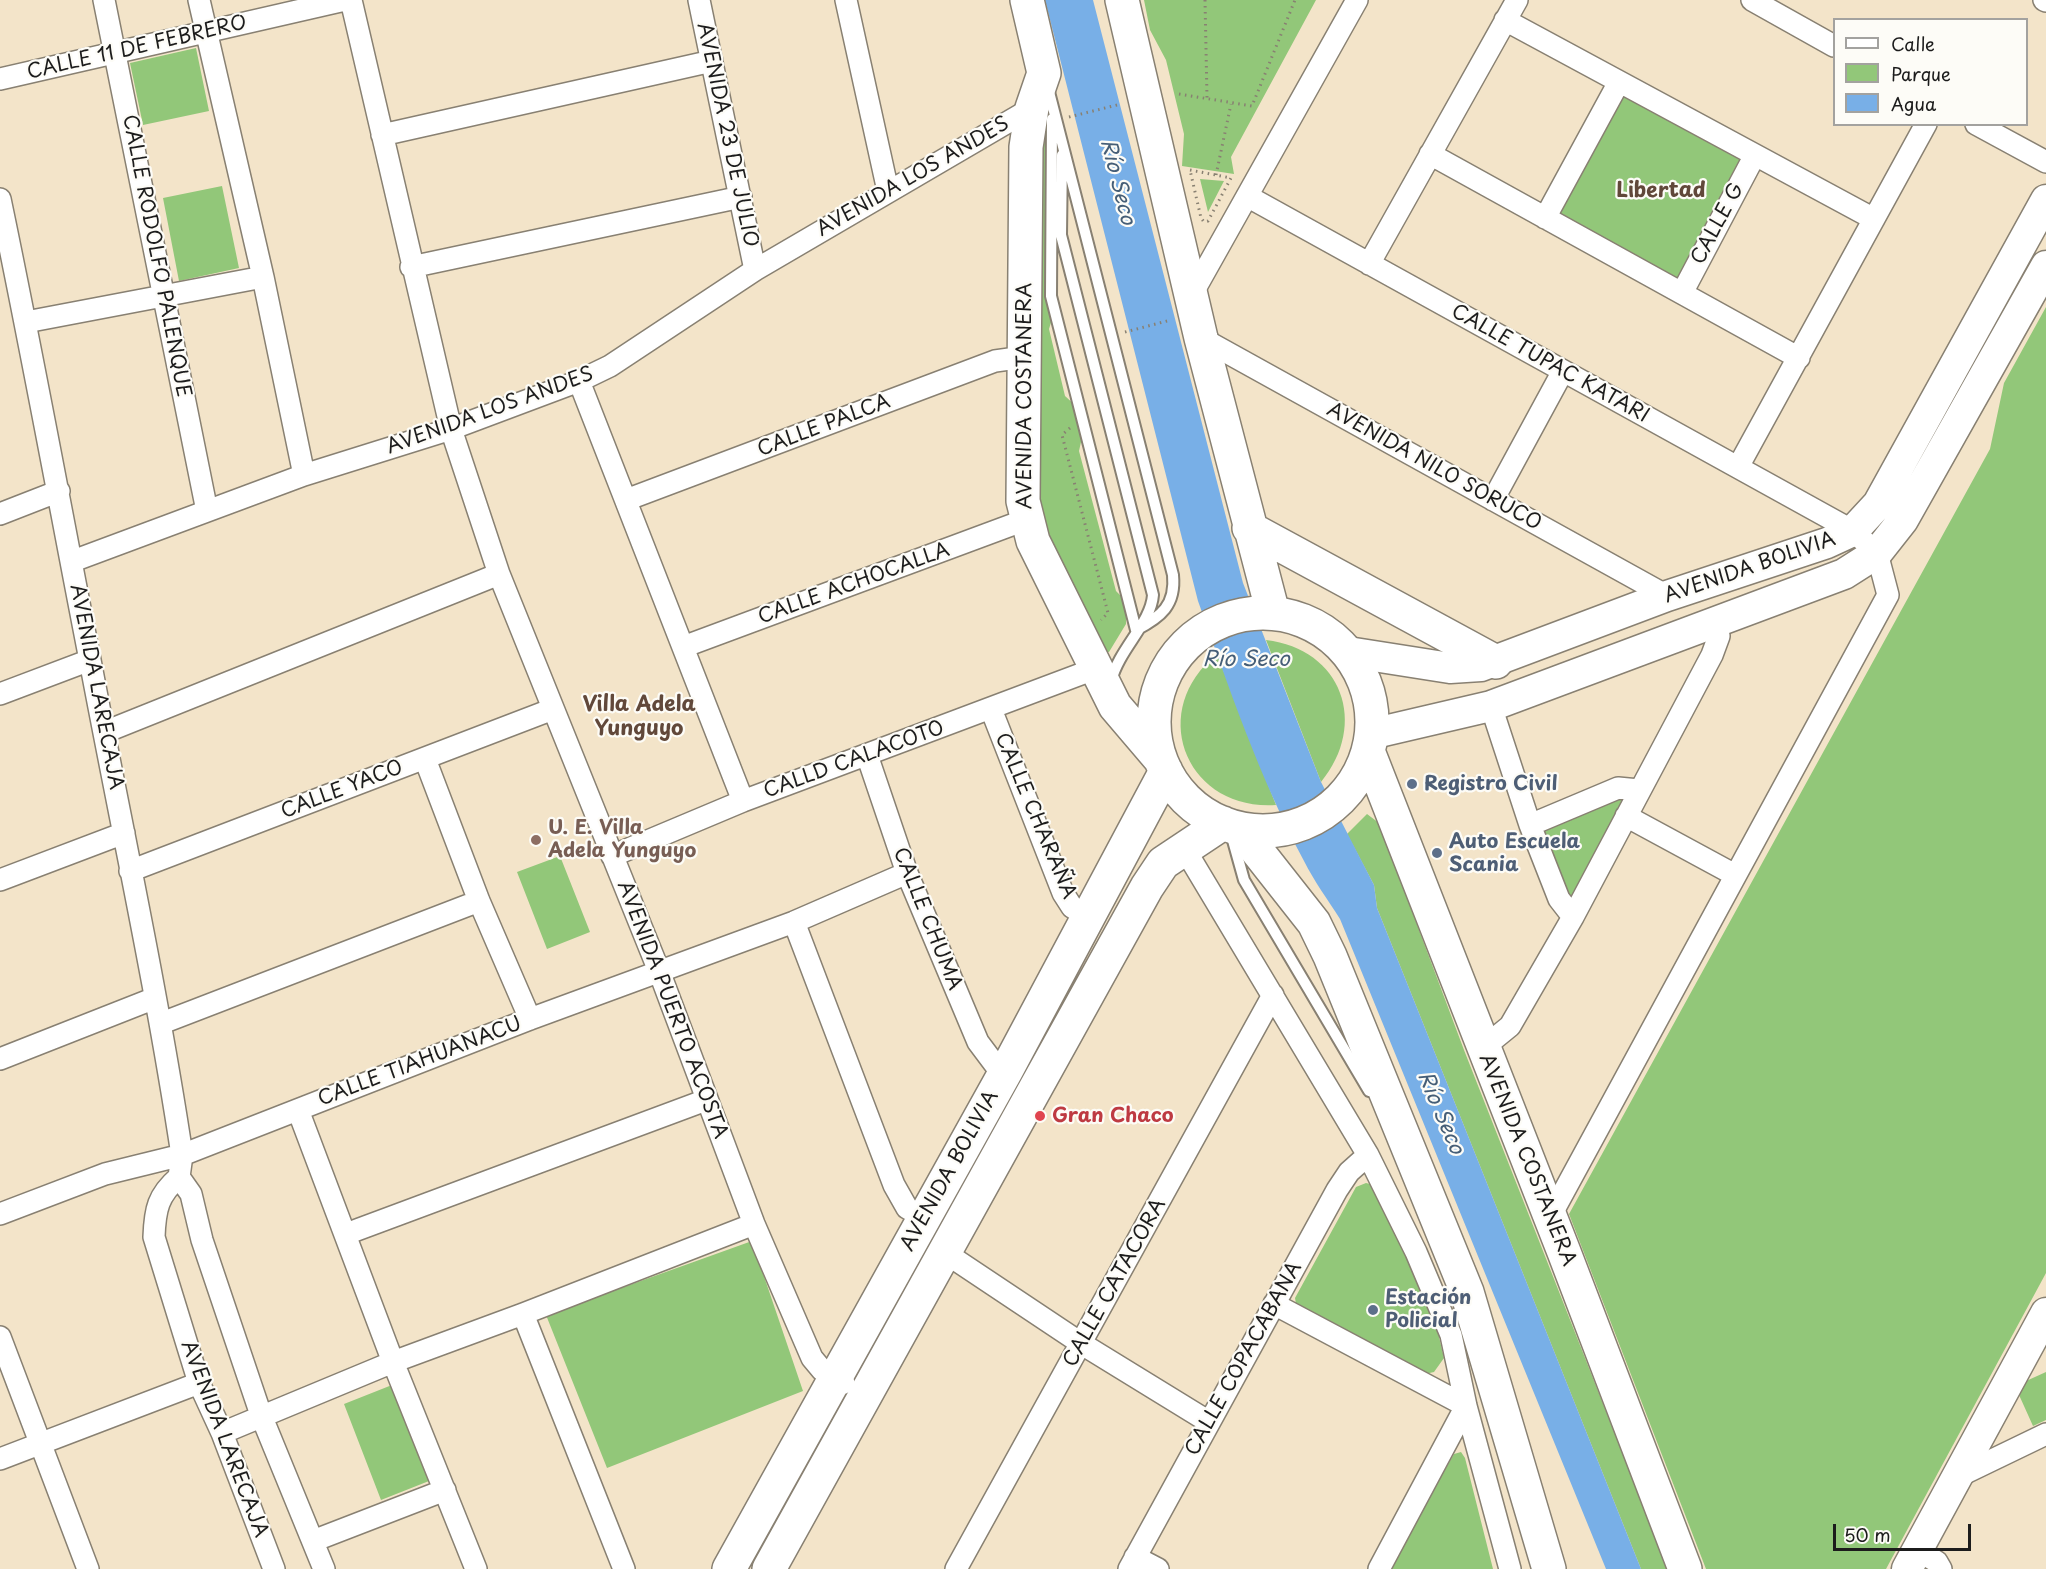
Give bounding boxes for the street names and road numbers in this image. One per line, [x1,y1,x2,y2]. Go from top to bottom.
street label: CALLE 11 DE FEBRERO [25,11,249,85]
street label: AVENIDA 23 DE JULIO [691,20,763,250]
street label: AVENIDA LOS ANDES [812,112,1014,242]
street label: CALLE RODOLFO PALENQUE [117,113,195,399]
street label: CALLE G [1687,179,1749,269]
street label: AVENIDA COSTANERA [1013,283,1037,509]
street label: CALLE TUPAC KATARI [1447,300,1653,428]
street label: AVENIDA LOS ANDES [383,362,597,460]
street label: CALLE PALCA [754,390,894,462]
street label: AVENIDA NILO SORUCO [1323,398,1545,536]
street label: AVENIDA BOLIVIA [1661,527,1839,609]
street label: CALLE ACHOCALLA [755,538,953,630]
street label: AVENIDA LARECAJA [64,582,128,792]
street label: CALLD CALACOTO [760,716,948,804]
street label: CALLE CHARAÑA [989,729,1081,903]
street label: CALLE YACO [278,756,406,824]
street label: CALLE CHUMA [887,844,967,994]
street label: AVENIDA PUERTO ACOSTA [612,878,732,1142]
street label: CALLE TIAHUANACU [315,1012,525,1112]
street label: AVENIDA COSTANERA [1473,1050,1581,1270]
street label: AVENIDA BOLIVIA [896,1087,1004,1255]
street label: CALLE CATACORA [1059,1195,1171,1371]
street label: CALLE COPACABANA [1181,1258,1307,1460]
street label: AVENIDA LARECAJA [175,1337,273,1541]

